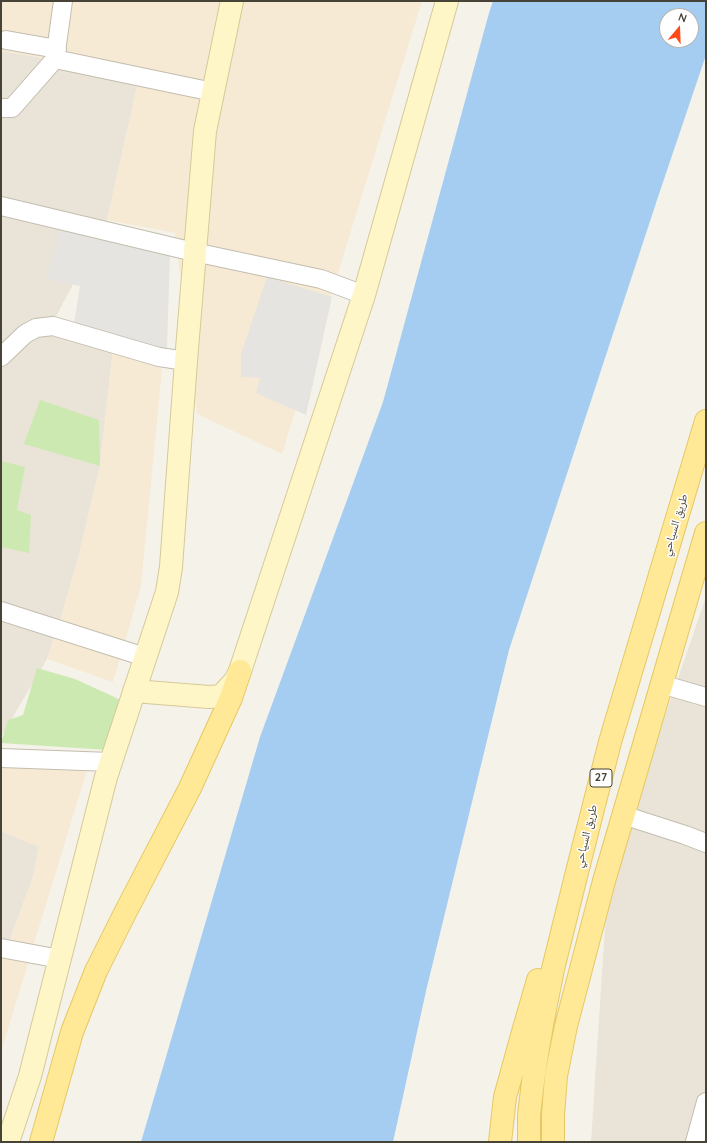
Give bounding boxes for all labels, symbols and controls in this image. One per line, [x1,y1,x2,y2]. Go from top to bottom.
north arrow [659,8,699,48]
text: N [676,10,689,26]
street label: طريق السياحي [659,492,691,558]
road number: 27 [590,769,612,787]
street label: طريق السياحي [571,803,601,869]

